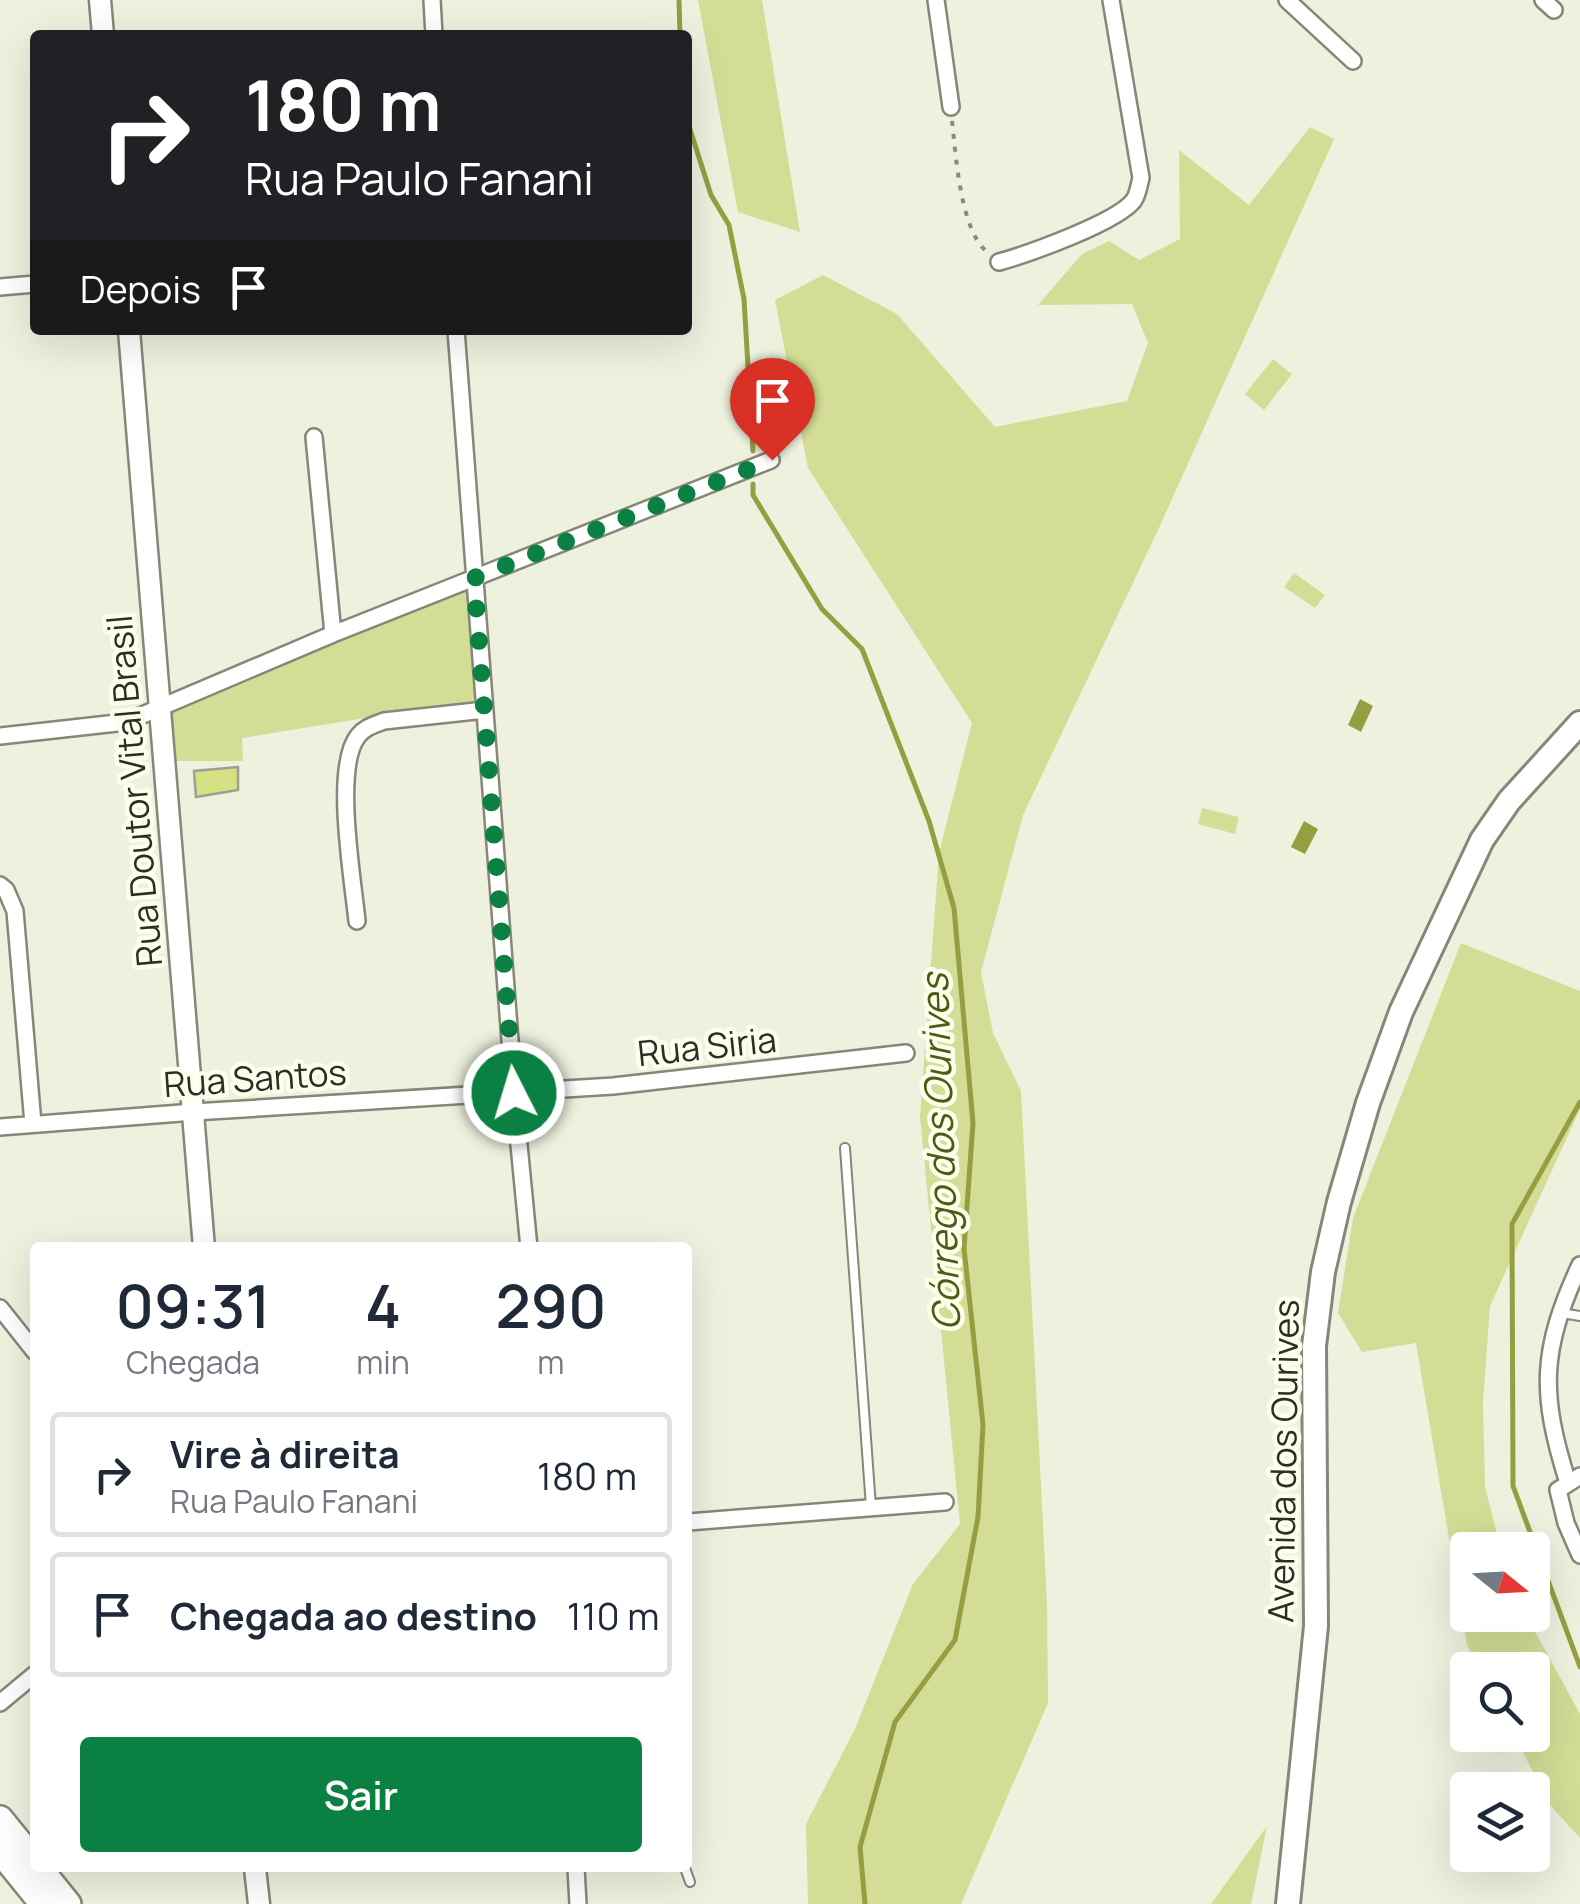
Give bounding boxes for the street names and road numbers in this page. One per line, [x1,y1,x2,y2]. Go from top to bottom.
street label: Rua Doutor Vital Brasil [95,613,173,969]
street label: Rua Siria [635,1015,779,1077]
street label: Rua Santos [162,1048,348,1108]
street label: Avenida dos Ourives [1256,1299,1310,1623]

